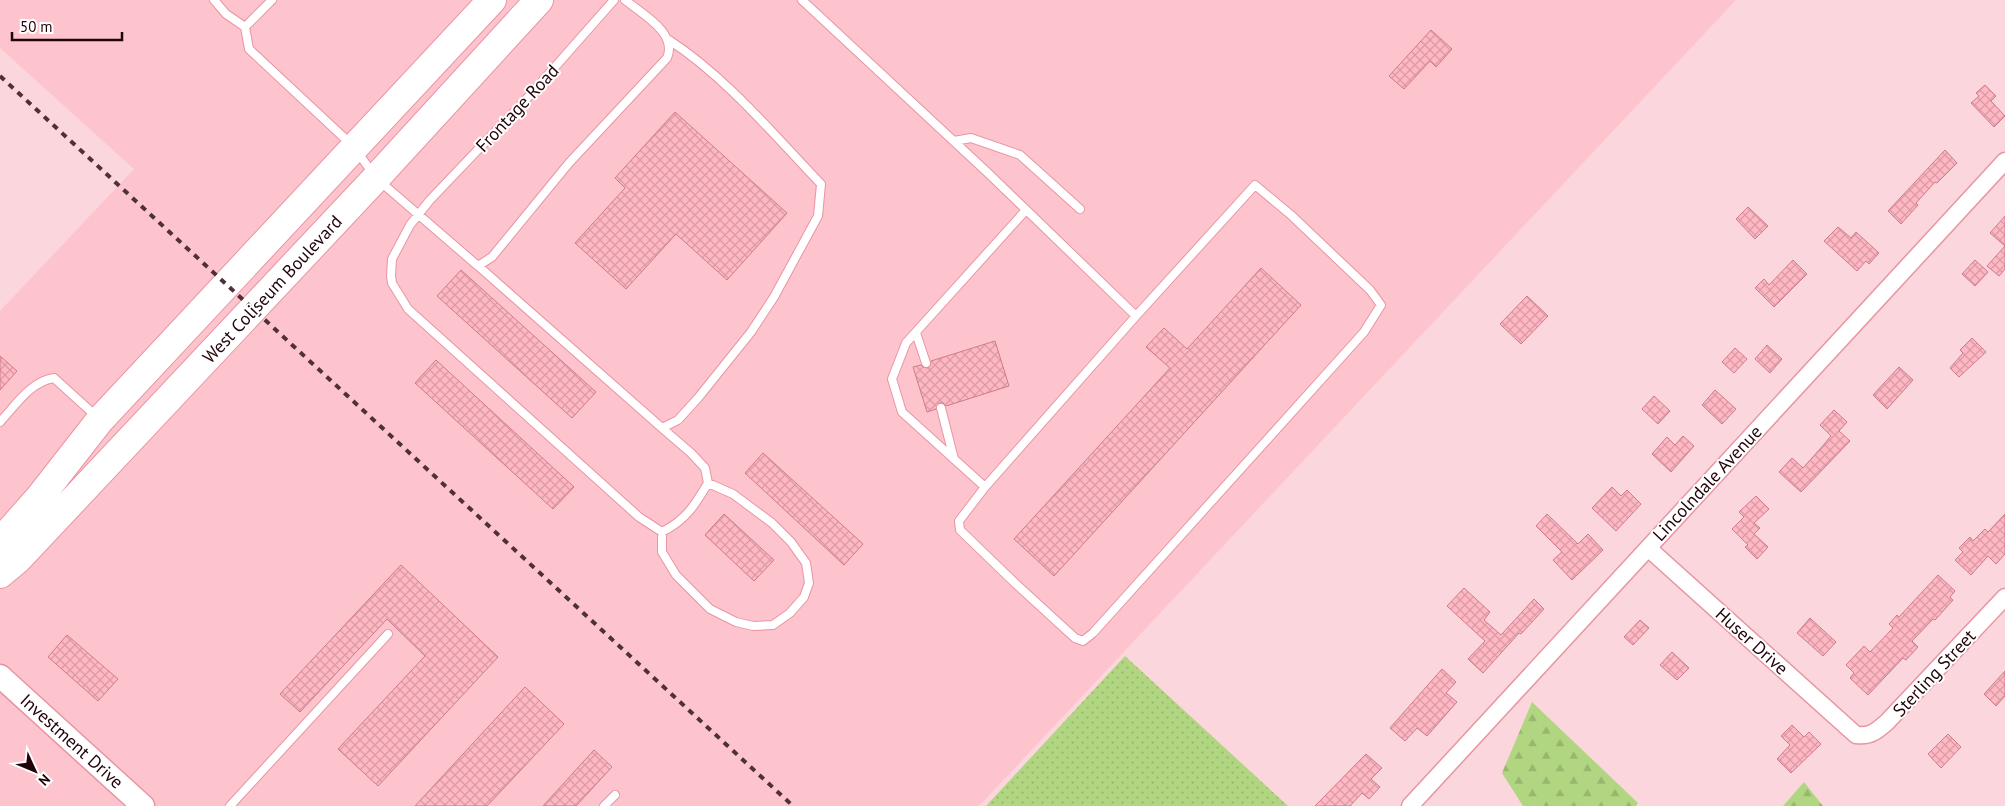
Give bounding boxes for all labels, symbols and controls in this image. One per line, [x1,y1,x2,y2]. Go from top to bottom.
scale bar [12,10,122,42]
text: 50 m [20,17,53,36]
street label: Frontage Road [471,59,563,157]
street label: West Coliseum Boulevard [197,210,347,368]
street label: Lincolndale Avenue [1647,420,1767,546]
street label: Huser Drive [1711,602,1793,680]
street label: Sterling Street [1888,625,1980,721]
street label: Investment Drive [16,689,128,793]
north arrow [10,746,60,796]
text: N [35,770,54,790]

